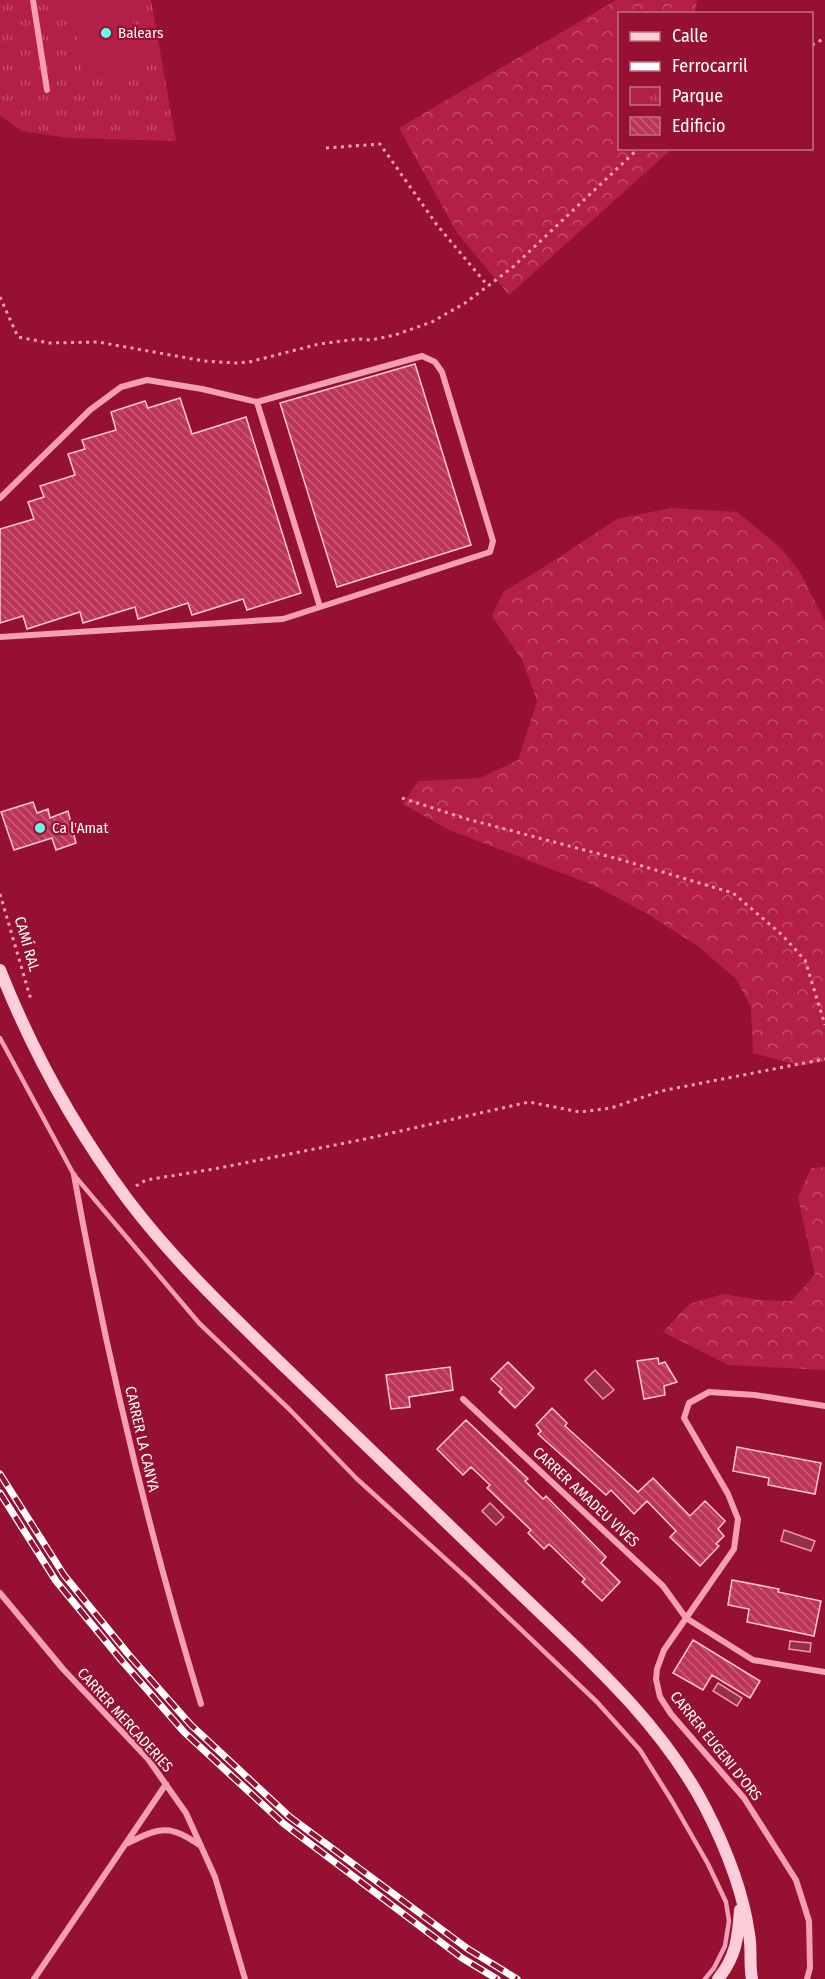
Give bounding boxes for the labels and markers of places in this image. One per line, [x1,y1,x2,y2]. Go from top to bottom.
place label: Balears [118,24,163,42]
marker: Balears [99,26,113,40]
place label: Ca l'Amat [52,819,108,837]
marker: Ca l'Amat [33,821,47,835]

